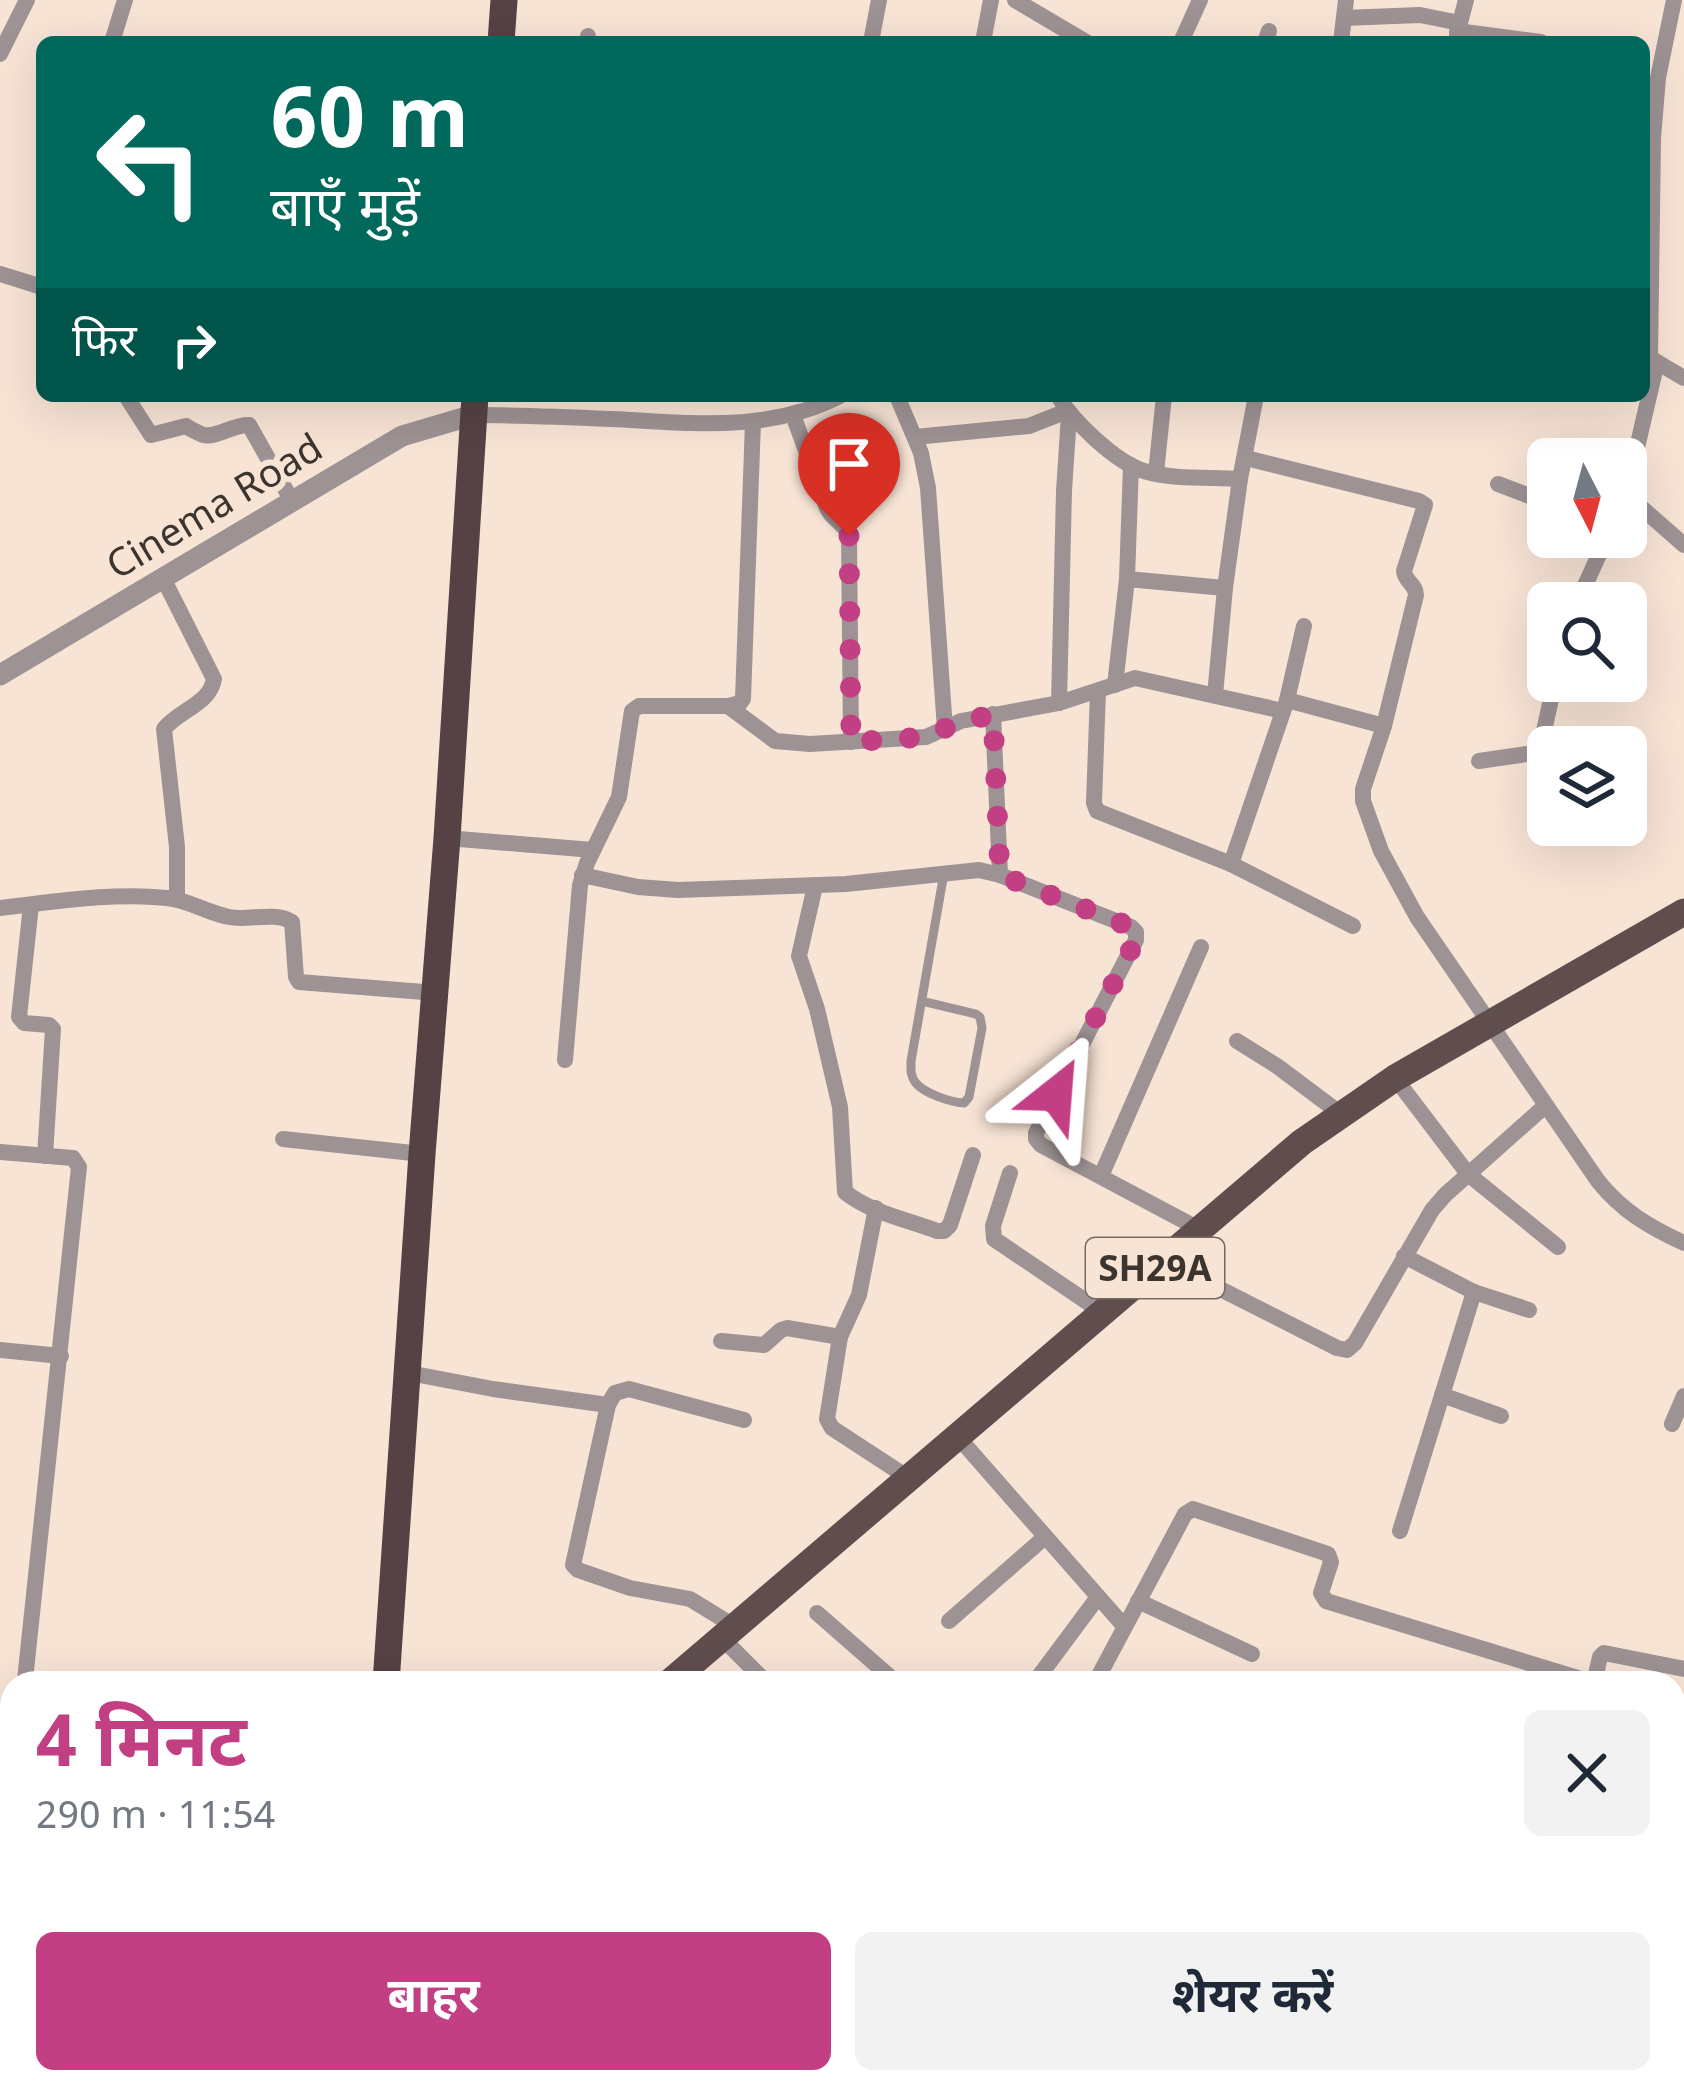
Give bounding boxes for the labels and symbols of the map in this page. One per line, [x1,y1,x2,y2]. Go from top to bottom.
pin [798,413,900,536]
street label: Cinema Road [99,425,334,594]
north arrow [1527,438,1647,558]
position arrow [993,1031,1119,1157]
road number: SH29A [1086,1238,1224,1298]

